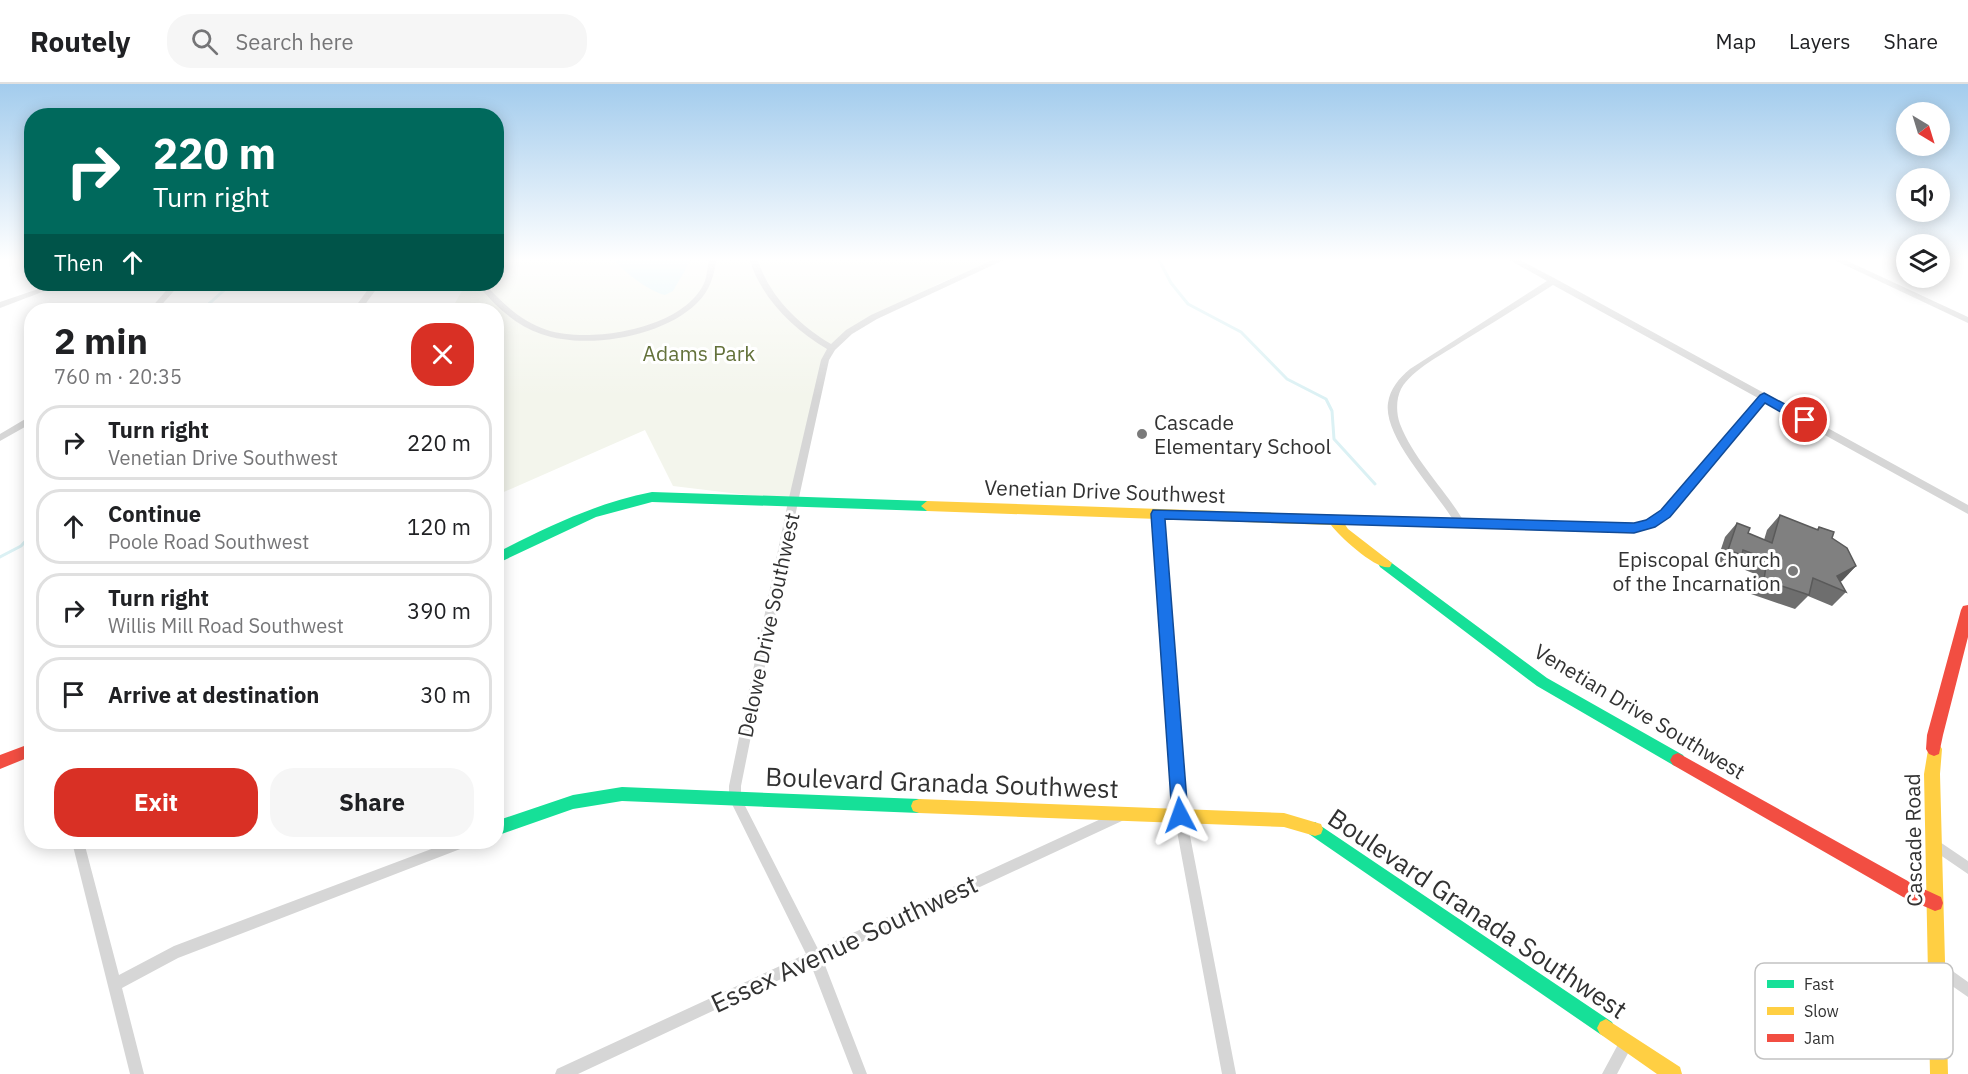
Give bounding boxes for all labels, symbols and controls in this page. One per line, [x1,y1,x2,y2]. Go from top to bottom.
search box [167,14,587,68]
text: Routely [30,23,131,60]
icon: search [188,25,221,58]
text: Search here [236,27,354,56]
text: Map [1716,27,1756,55]
text: Layers [1789,27,1851,55]
text: Share [1884,27,1938,55]
north arrow [1896,102,1950,156]
map controls [1896,102,1950,288]
text: 220 m [153,126,276,181]
icon: right [54,132,132,210]
button: sound [1896,168,1950,222]
text: Turn right [153,179,270,214]
button: layers [1896,234,1950,288]
icon: ahead [116,246,149,279]
text: Then [54,248,104,277]
text: 2 min [54,317,148,364]
button: close [411,323,474,386]
park label: Adams Park [643,339,755,367]
text: 760 m · 20:35 [54,363,182,390]
pin [1779,394,1830,445]
icon: arrive [1788,403,1821,436]
place label: Cascade Elementary School [1154,408,1331,460]
text: Turn right [108,415,209,444]
icon: right [57,426,90,459]
marker: Cascade Elementary School [1135,427,1149,441]
text: 220 m [407,428,471,457]
text: Venetian Drive Southwest [108,444,338,471]
street label: Venetian Drive Southwest [984,473,1226,509]
text: Continue [108,499,201,528]
icon: ahead [57,510,90,543]
street label: Delowe Drive Southwest [730,510,806,740]
text: 120 m [407,512,471,541]
text: Poole Road Southwest [108,528,309,555]
place label: Episcopal Church of the Incarnation [1613,545,1781,597]
marker: Episcopal Church of the Incarnation [1786,564,1800,578]
text: Turn right [108,583,209,612]
icon: right [57,594,90,627]
text: 390 m [407,596,471,625]
text: Willis Mill Road Southwest [108,612,344,639]
street label: Venetian Drive Southwest [1529,637,1751,785]
icon: arrive [57,678,90,711]
text: Arrive at destination [108,680,319,709]
text: 30 m [420,680,471,709]
street label: Boulevard Granada Southwest [765,759,1119,805]
button: Exit [54,768,258,837]
button: Share [270,768,474,837]
street label: Cascade Road [1898,773,1928,907]
position arrow [1148,783,1212,847]
street label: Boulevard Granada Southwest [1322,800,1634,1026]
street label: Essex Avenue Southwest [705,866,983,1020]
legend [1755,963,1953,1059]
text: Fast [1804,974,1834,994]
text: Slow [1804,1001,1839,1021]
text: Jam [1804,1028,1835,1048]

